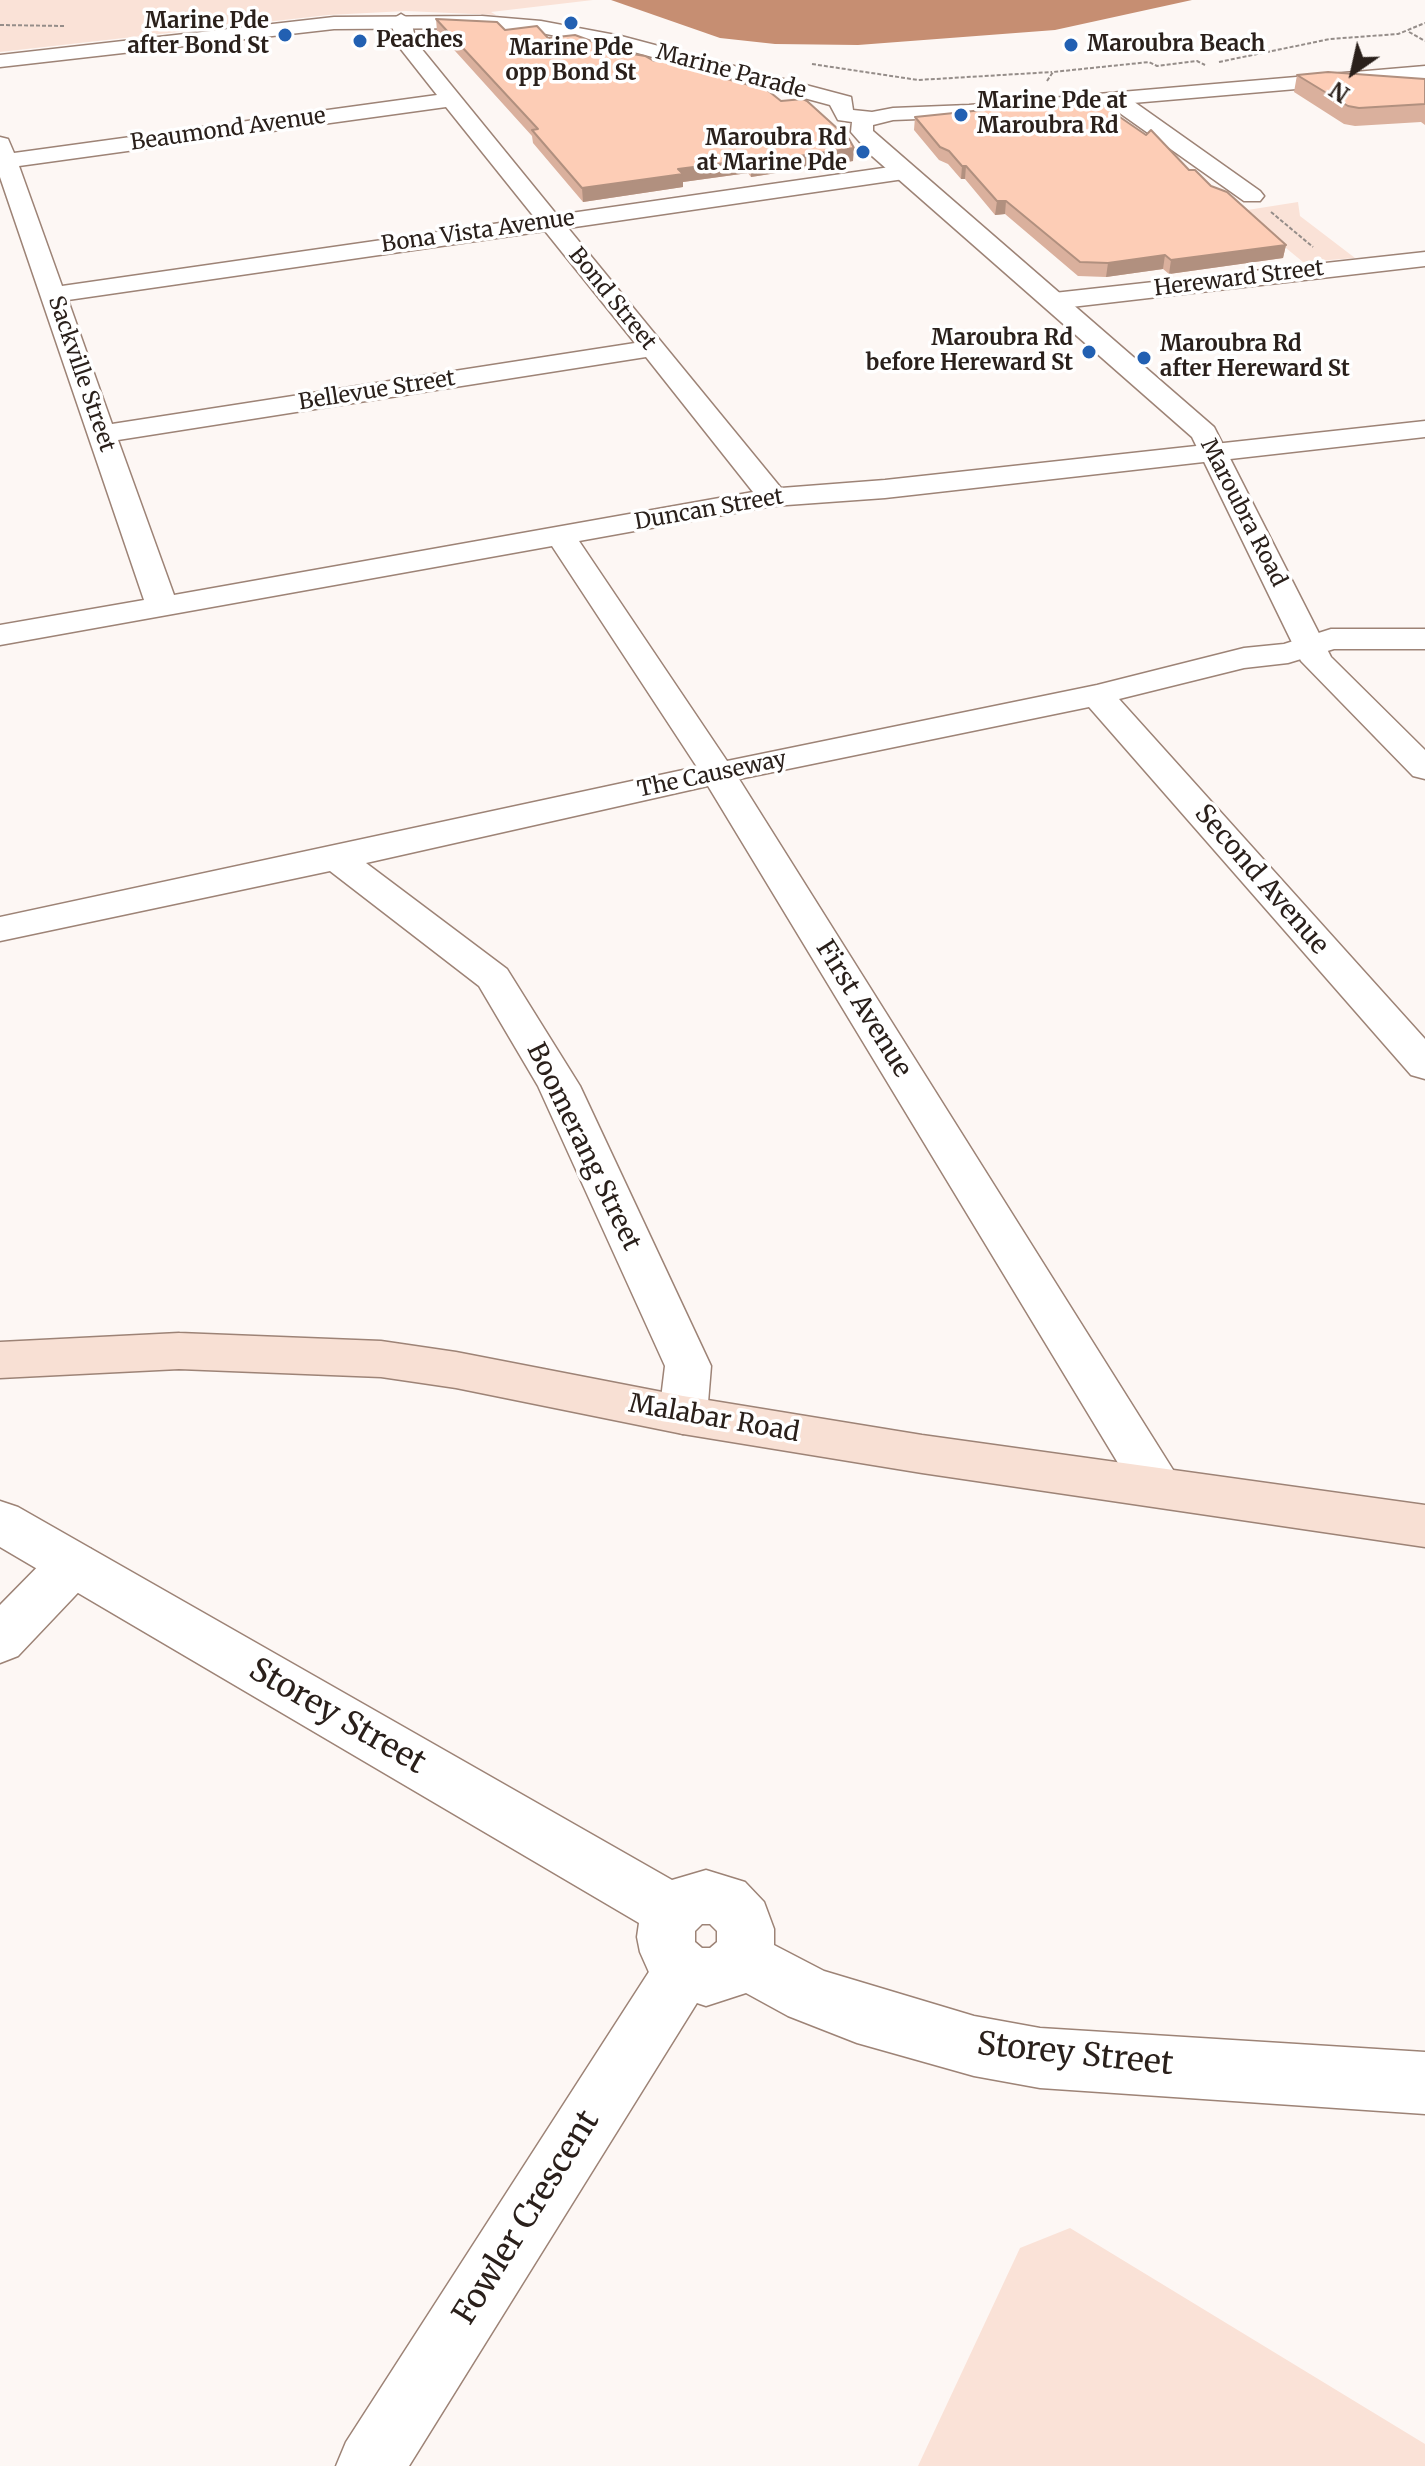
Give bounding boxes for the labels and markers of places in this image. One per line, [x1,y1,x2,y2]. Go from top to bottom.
place label: Marine Pde after Bond St [127,9,269,60]
marker: Marine Pde opp Bond St [562,14,580,32]
marker: Marine Pde after Bond St [276,26,294,44]
place label: Peaches [376,28,463,54]
marker: Peaches [351,32,369,50]
place label: Maroubra Beach [1087,32,1265,58]
place label: Marine Pde opp Bond St [506,36,636,88]
marker: Maroubra Beach [1062,36,1080,54]
place label: Marine Pde at Maroubra Rd [977,89,1127,140]
marker: Marine Pde at Maroubra Rd [952,106,970,124]
place label: Maroubra Rd at Marine Pde [697,126,847,178]
marker: Maroubra Rd at Marine Pde [854,143,872,161]
place label: Maroubra Rd before Hereward St [866,326,1073,378]
place label: Maroubra Rd after Hereward St [1160,332,1350,384]
marker: Maroubra Rd before Hereward St [1080,343,1098,361]
marker: Maroubra Rd after Hereward St [1135,349,1153,367]

